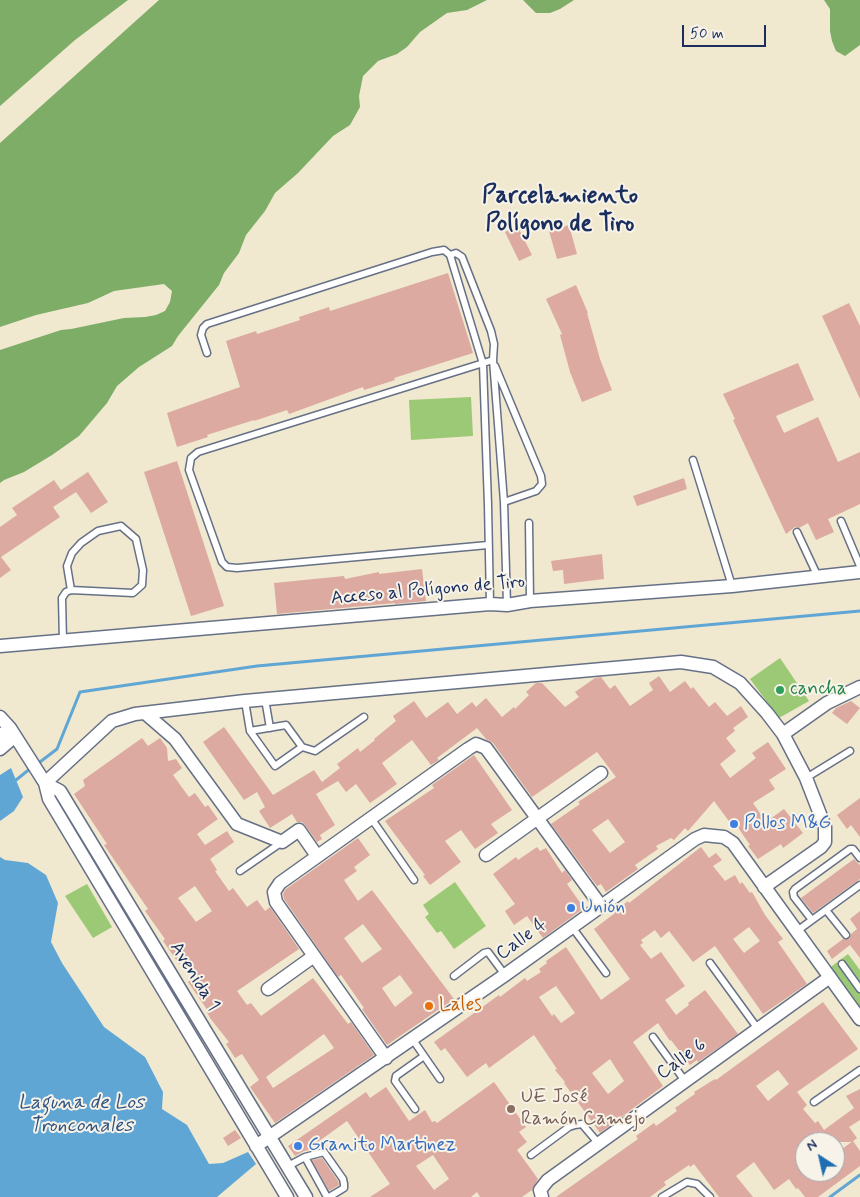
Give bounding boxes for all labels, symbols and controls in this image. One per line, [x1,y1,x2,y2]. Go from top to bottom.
scale bar [685,15,769,47]
text: 50 m [690,24,724,44]
district label: Parcelamiento Polígono de Tiro [482,183,638,239]
street label: Acceso al Polígono de Tiro [330,571,526,611]
place label: cancha [790,679,847,701]
marker: cancha [774,684,786,696]
place label: Pollos M&G [744,813,831,835]
marker: Pollos M&G [728,818,740,830]
place label: Unión [581,897,625,919]
marker: Unión [565,902,577,914]
street label: Calle 4 [492,914,552,966]
street label: Avenida 1 [164,938,224,1016]
place label: Lales [439,995,482,1017]
marker: Lales [423,1000,435,1012]
street label: Calle 6 [653,1034,711,1086]
place label: UE José Ramón Camejo [521,1087,645,1131]
water label: Laguna de Los Tronconales [18,1092,144,1139]
marker: UE José Ramón Camejo [505,1103,517,1115]
north arrow [795,1132,845,1182]
place label: Granito Martinez [308,1135,456,1157]
text: N [803,1135,821,1156]
marker: Granito Martinez [292,1140,304,1152]

